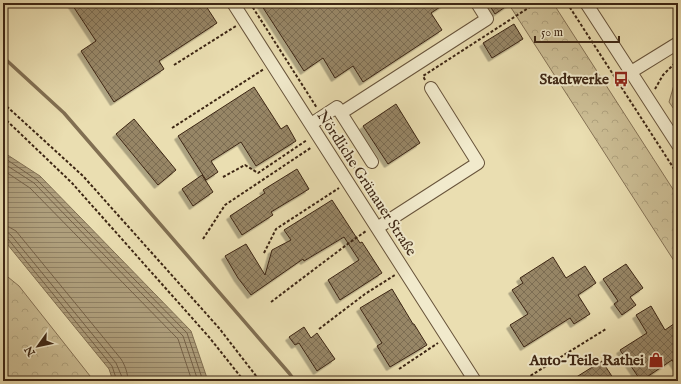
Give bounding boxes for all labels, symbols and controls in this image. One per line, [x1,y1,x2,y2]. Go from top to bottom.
scale bar [535,18,619,44]
text: 50 m [541,25,563,40]
place label: Stadtwerke [540,70,609,89]
bus stop icon: Stadtwerke [612,70,630,88]
street label: Nördliche Grünauer Straße [313,107,421,260]
north arrow [18,326,58,366]
text: N [22,343,39,360]
place label: Auto-Teile Rathei [528,351,644,370]
shop icon: Auto-Teile Rathei [647,351,665,369]

